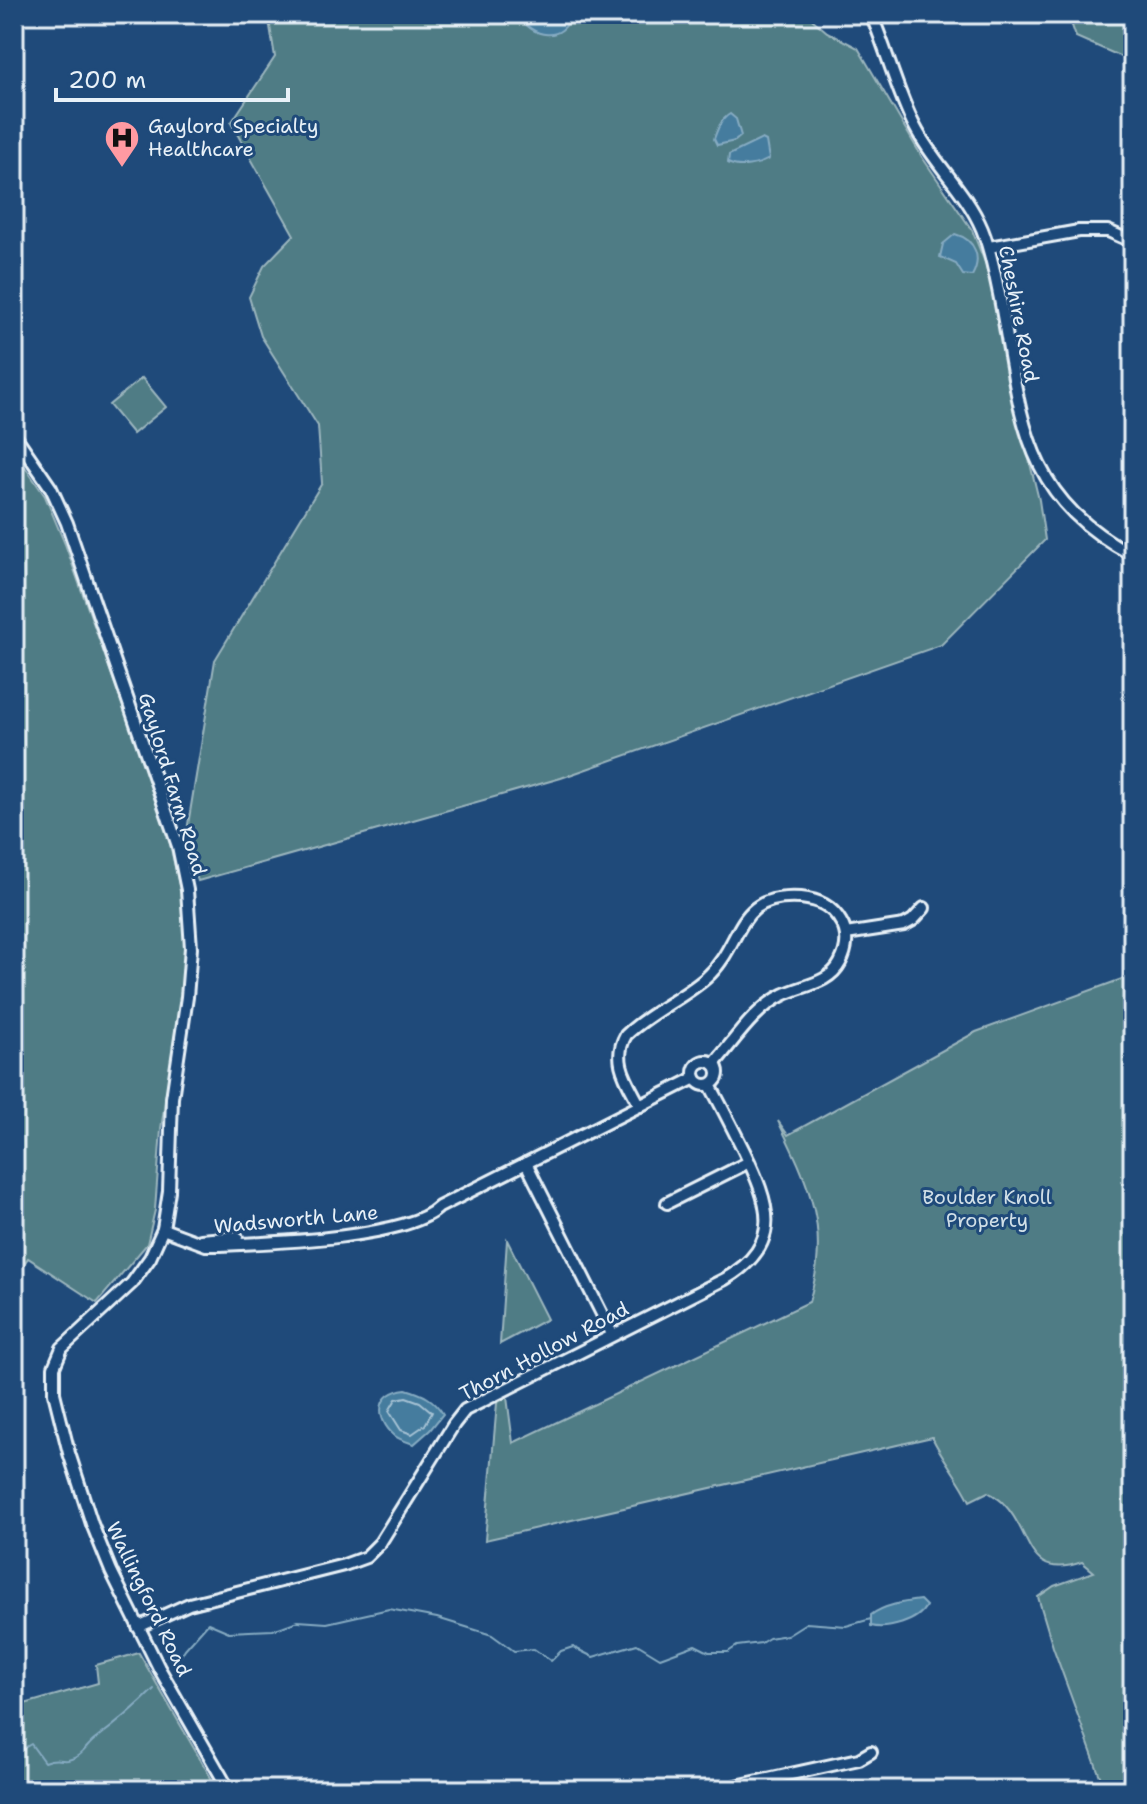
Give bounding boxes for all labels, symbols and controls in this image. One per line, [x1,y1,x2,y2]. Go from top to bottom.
scale bar [56,52,288,102]
text: 200 m [68,64,146,96]
place label: Gaylord Specialty Healthcare [148,113,318,162]
hospital icon: Gaylord Specialty Healthcare [103,119,141,169]
street label: Cheshire Road [993,243,1045,385]
street label: Gaylord Farm Road [133,689,213,879]
park label: Boulder Knoll Property [922,1184,1052,1233]
street label: Wadsworth Lane [213,1199,379,1239]
street label: Thorn Hollow Road [455,1295,633,1407]
street label: Wallingford Road [100,1517,198,1681]

